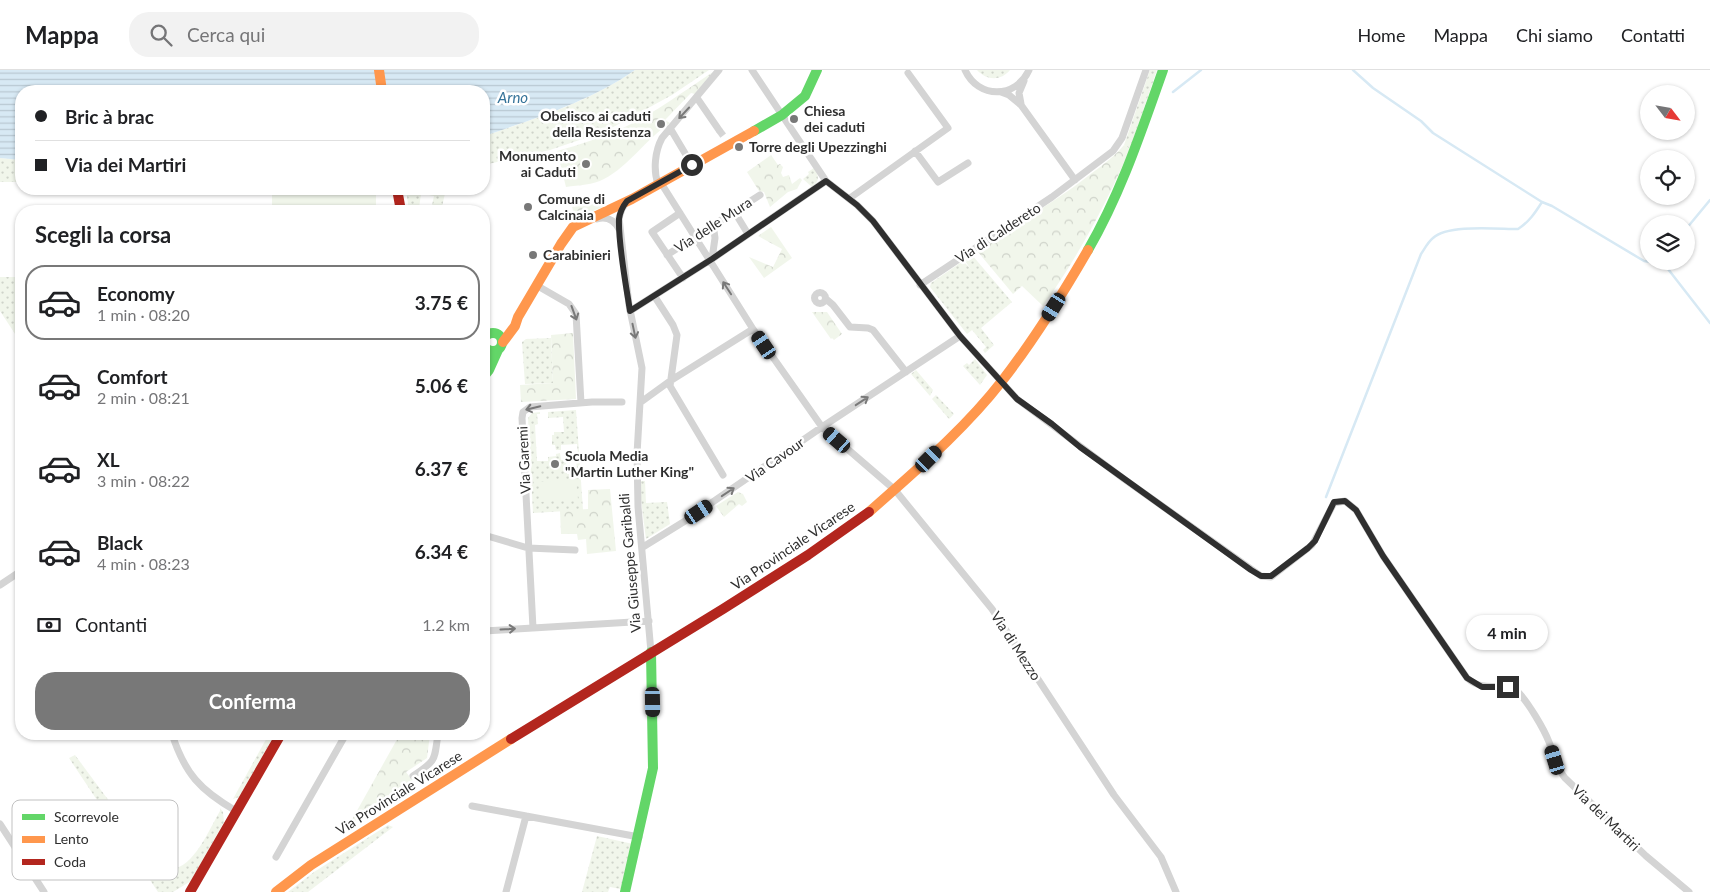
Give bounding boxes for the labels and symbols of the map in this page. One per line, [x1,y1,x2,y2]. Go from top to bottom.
north arrow [1640,85,1695,140]
water label: Arno [497,88,528,106]
place label: Chiesa dei caduti [804,102,865,135]
one-way arrow [678,106,690,119]
place label: Obelisco ai caduti della Resistenza [540,107,651,140]
marker: Chiesa dei caduti [788,113,800,125]
marker: Obelisco ai caduti della Resistenza [655,118,667,130]
place label: Torre degli Upezzinghi [749,138,887,155]
marker: Torre degli Upezzinghi [733,141,745,153]
place label: Monumento ai Caduti [499,147,576,180]
route start [681,154,703,176]
marker: Monumento ai Caduti [580,158,592,170]
place label: Comune di Calcinaia [538,190,605,223]
street label: Via delle Mura [671,193,755,256]
street label: Via di Caldereto [952,199,1044,266]
marker: Comune di Calcinaia [522,201,534,213]
place label: Carabinieri [543,246,611,263]
marker: Carabinieri [527,249,539,261]
one-way arrow [722,281,732,295]
car [1039,290,1068,324]
one-way arrow [570,305,579,320]
one-way arrow [630,323,640,339]
car [749,328,778,362]
one-way arrow [855,396,869,406]
one-way arrow [525,404,541,413]
car [820,424,853,456]
street label: Via Garemi [513,426,534,494]
street label: Via Cavour [742,433,807,486]
car [913,443,944,475]
place label: Scuola Media "Martin Luther King" [565,447,694,480]
marker: Scuola Media "Martin Luther King" [549,458,561,470]
one-way arrow [721,487,735,497]
street label: Via Giuseppe Garibaldi [615,493,644,633]
car [682,497,715,527]
street label: Via Provinciale Vicarese [728,498,858,593]
street label: Via di Mezzo [988,608,1045,683]
callout: 4 min [1467,614,1549,650]
one-way arrow [500,625,516,634]
route end [1497,676,1519,698]
car [645,687,660,717]
car [1543,743,1566,777]
street label: Via Provinciale Vicarese [333,747,465,838]
street label: Via dei Martiri [1569,781,1644,854]
legend [12,800,178,880]
text: Scorrevole [54,808,119,825]
text: Lento [54,830,89,847]
text: Coda [54,853,86,870]

